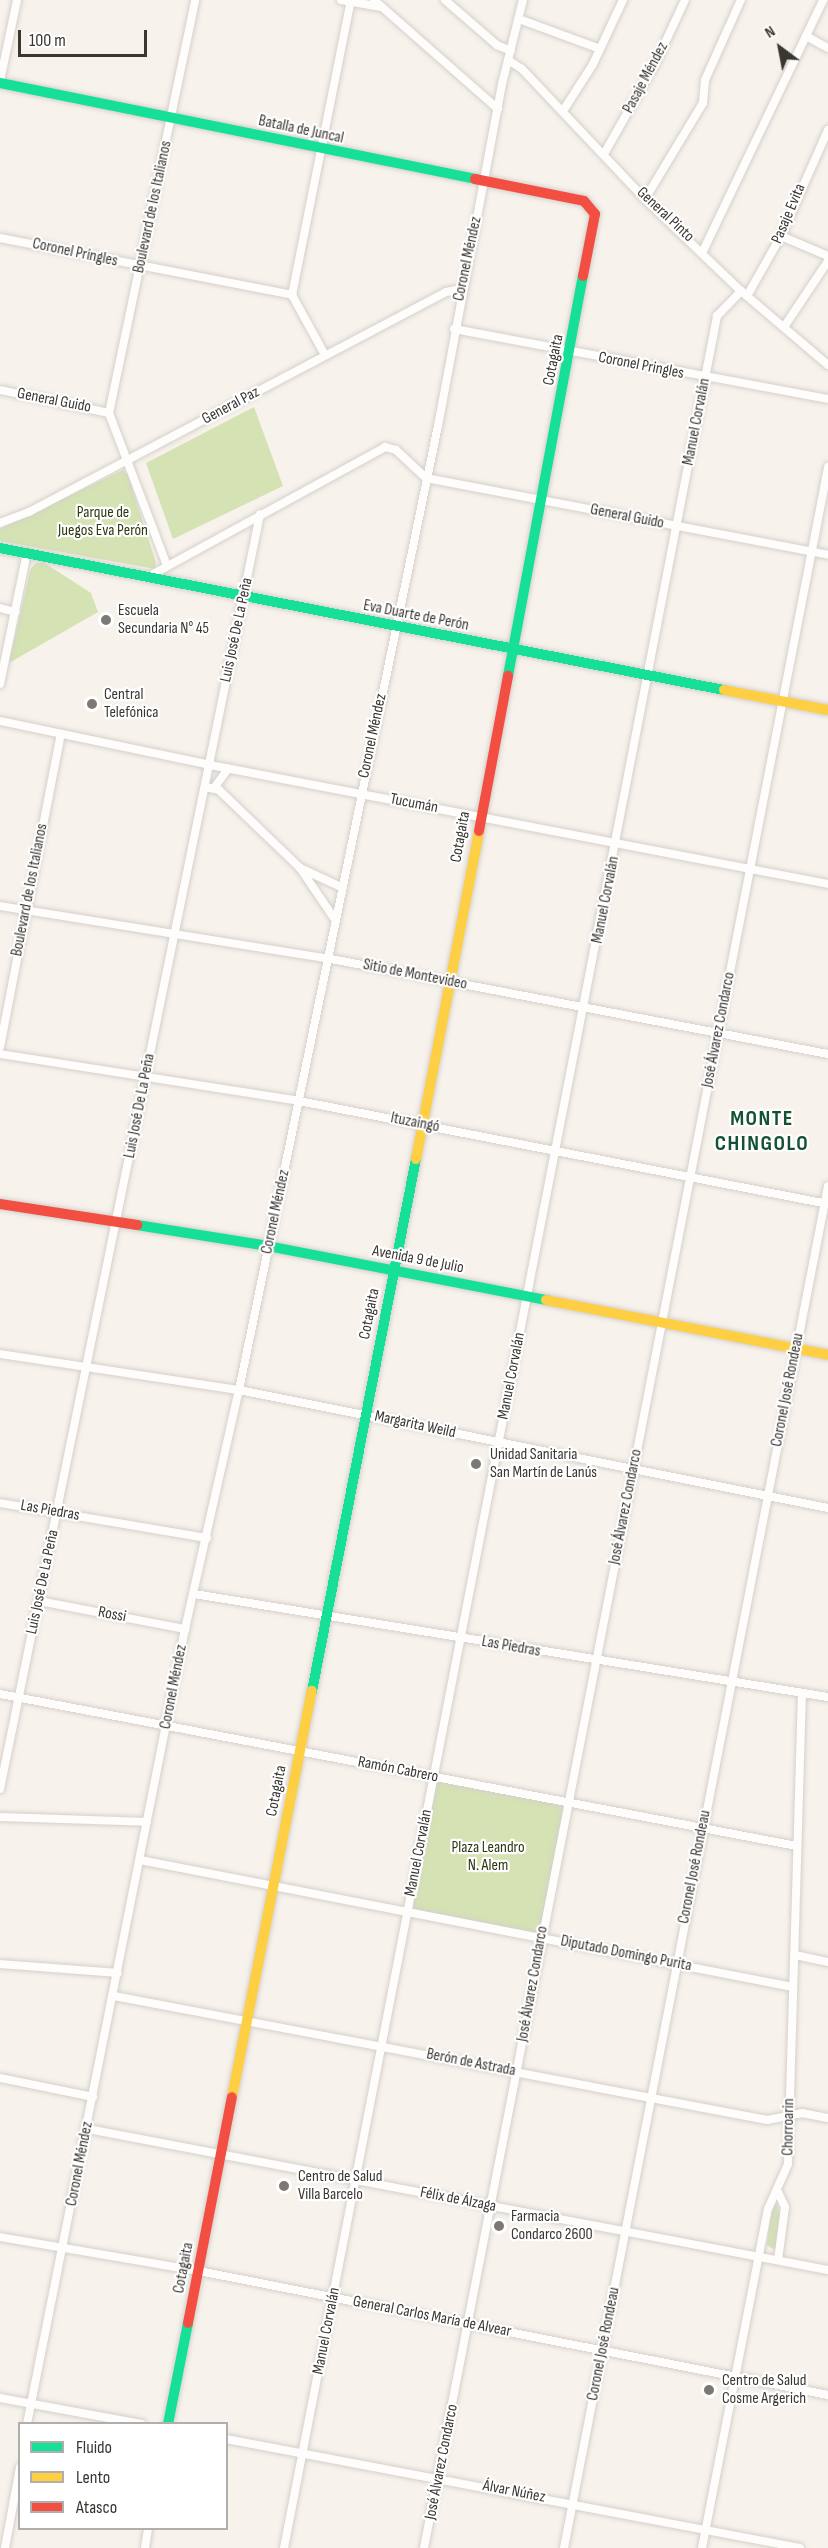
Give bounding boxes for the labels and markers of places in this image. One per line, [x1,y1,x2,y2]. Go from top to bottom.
place label: Escuela Secundaria N° 45 [118,601,209,639]
marker: Escuela Secundaria N° 45 [99,613,113,627]
place label: Central Telefónica [104,685,158,723]
marker: Central Telefónica [85,697,99,711]
place label: Unidad Sanitaria San Martín de Lanús [490,1445,597,1483]
marker: Unidad Sanitaria San Martín de Lanús [467,1455,485,1473]
place label: Centro de Salud Villa Barcelo [298,2167,382,2205]
marker: Centro de Salud Villa Barcelo [275,2177,293,2195]
place label: Farmacia Condarco 2600 [511,2207,593,2245]
marker: Farmacia Condarco 2600 [492,2219,506,2233]
place label: Centro de Salud Cosme Argerich [722,2371,806,2409]
marker: Centro de Salud Cosme Argerich [700,2381,718,2399]

